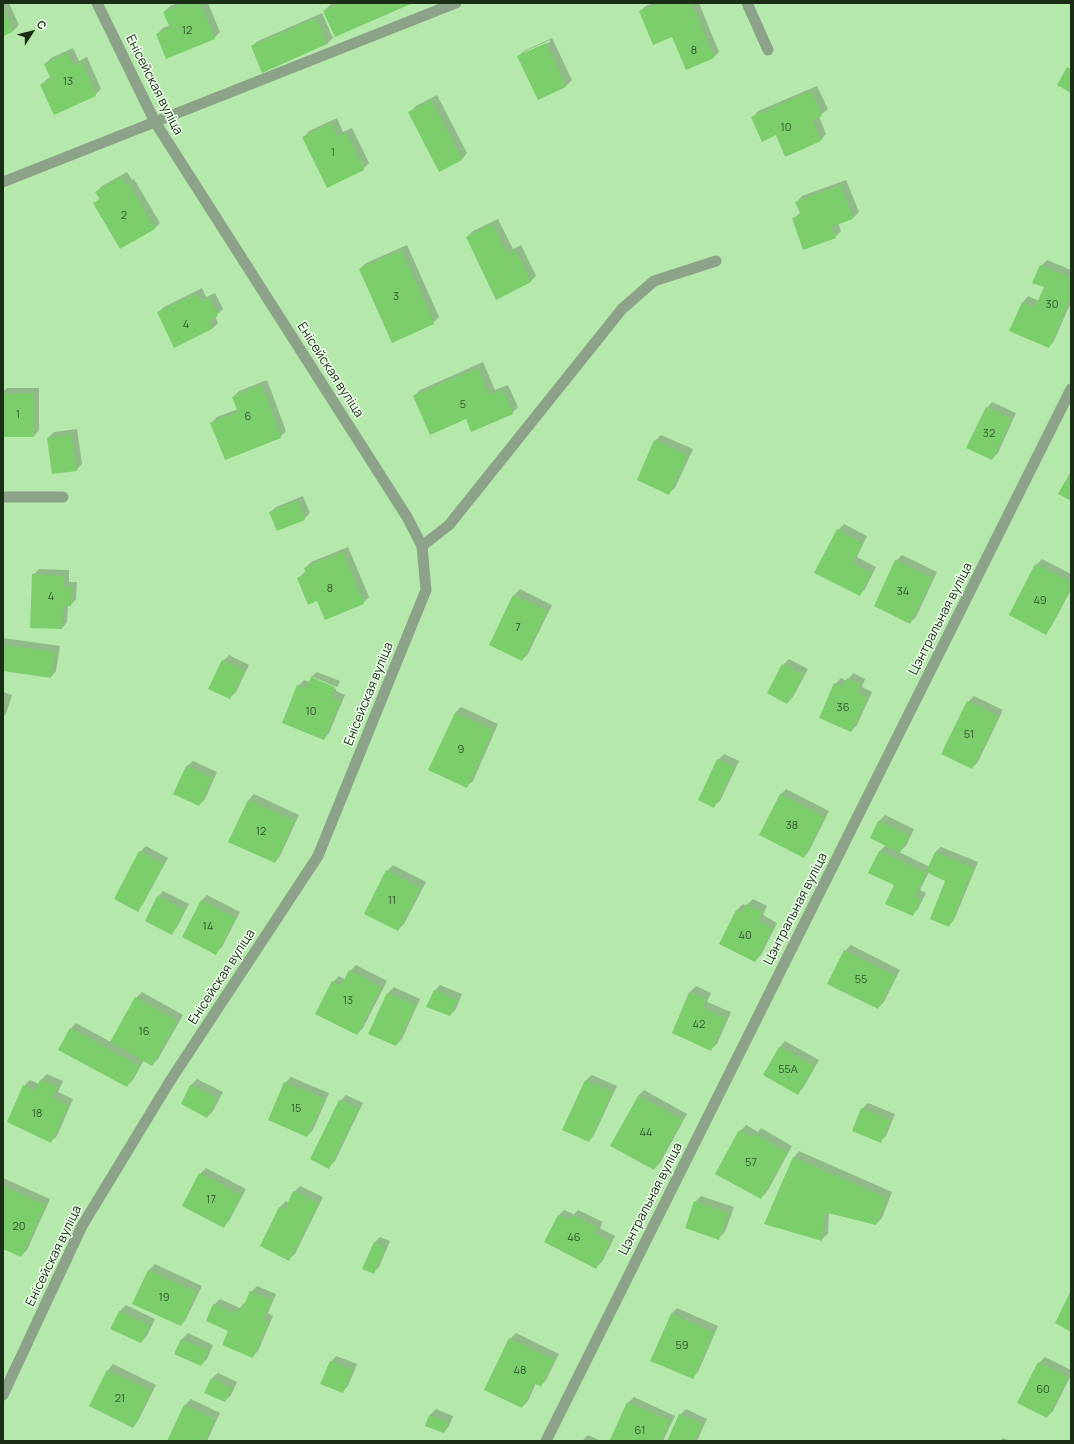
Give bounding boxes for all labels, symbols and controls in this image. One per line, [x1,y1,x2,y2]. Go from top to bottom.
north arrow [12,12,52,52]
text: С [34,17,51,32]
house number: 12 [182,24,192,38]
street label: Енісейская вуліца [122,32,186,138]
house number: 8 [691,44,697,58]
house number: 13 [63,75,73,89]
house number: 10 [781,121,791,135]
house number: 1 [331,146,335,160]
house number: 2 [121,209,127,223]
house number: 3 [393,290,399,304]
house number: 30 [1046,298,1058,312]
house number: 4 [183,318,189,332]
street label: Енісейская вуліца [293,320,367,420]
house number: 5 [460,398,466,412]
house number: 1 [16,408,20,422]
house number: 6 [245,410,251,424]
house number: 32 [983,427,995,441]
street label: Цэнтральная вуліца [906,560,976,678]
house number: 8 [327,582,333,596]
house number: 34 [897,585,909,599]
house number: 4 [48,590,54,604]
house number: 49 [1033,594,1047,608]
house number: 7 [515,621,521,635]
street label: Енісейская вуліца [341,640,397,748]
house number: 36 [837,701,849,715]
house number: 10 [306,705,316,719]
house number: 51 [964,728,974,742]
house number: 9 [458,743,464,757]
house number: 38 [786,819,798,833]
house number: 12 [256,825,266,839]
street label: Цэнтральная вуліца [761,850,831,968]
house number: 11 [388,894,396,908]
house number: 14 [203,920,213,934]
street label: Енісейская вуліца [185,927,259,1027]
house number: 40 [738,929,752,943]
house number: 55 [855,973,867,987]
house number: 13 [343,994,353,1008]
house number: 42 [693,1018,705,1032]
house number: 16 [138,1025,150,1039]
house number: 55А [778,1063,798,1077]
house number: 15 [291,1102,301,1116]
house number: 18 [32,1107,42,1121]
house number: 44 [639,1126,653,1140]
street label: Цэнтральная вуліца [616,1140,686,1258]
house number: 57 [745,1156,757,1170]
house number: 17 [206,1193,216,1207]
street label: Енісейская вуліца [23,1203,85,1309]
house number: 20 [13,1220,25,1234]
house number: 46 [567,1231,581,1245]
house number: 19 [158,1291,170,1305]
house number: 59 [675,1339,689,1353]
house number: 48 [514,1364,526,1378]
house number: 60 [1036,1383,1050,1397]
house number: 21 [115,1392,125,1406]
house number: 61 [635,1424,645,1438]

